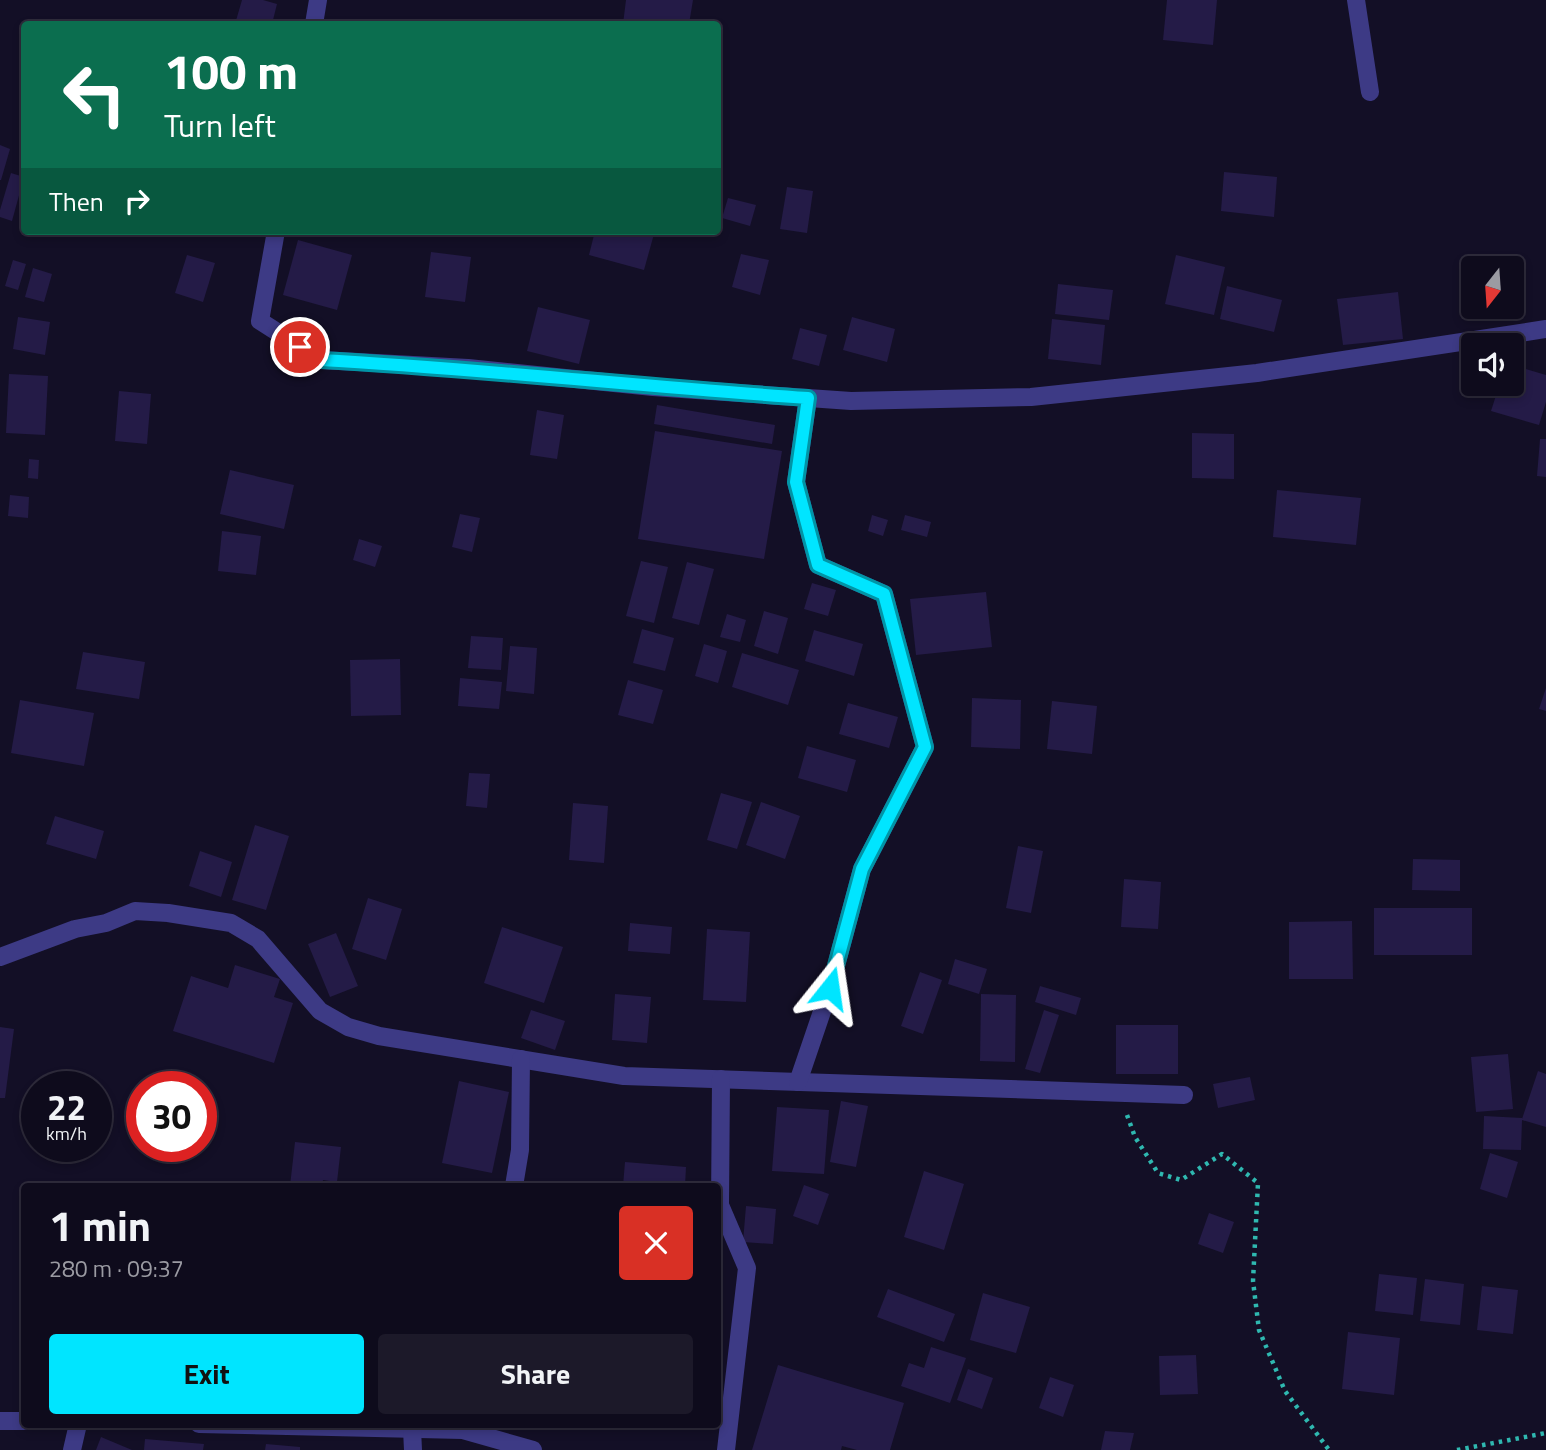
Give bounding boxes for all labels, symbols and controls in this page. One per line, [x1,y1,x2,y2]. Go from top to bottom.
text: 100 m [164,33,298,108]
icon: left [49,49,140,140]
text: Turn left [164,101,276,149]
text: Then [49,182,104,221]
icon: right [118,182,156,220]
north arrow [1461,256,1524,318]
map controls [1461,256,1524,396]
pin [270,317,330,377]
icon: arrive [281,328,319,366]
button: sound [1461,333,1524,396]
position arrow [793,951,867,1025]
speed limit sign: 30 [126,1071,217,1162]
text: 22 [47,1080,86,1134]
text: km/h [46,1120,87,1147]
text: 1 min [49,1193,151,1257]
button: close [619,1206,693,1280]
text: 280 m · 09:37 [49,1251,184,1286]
button: Exit [49,1334,364,1414]
button: Share [378,1334,693,1414]

